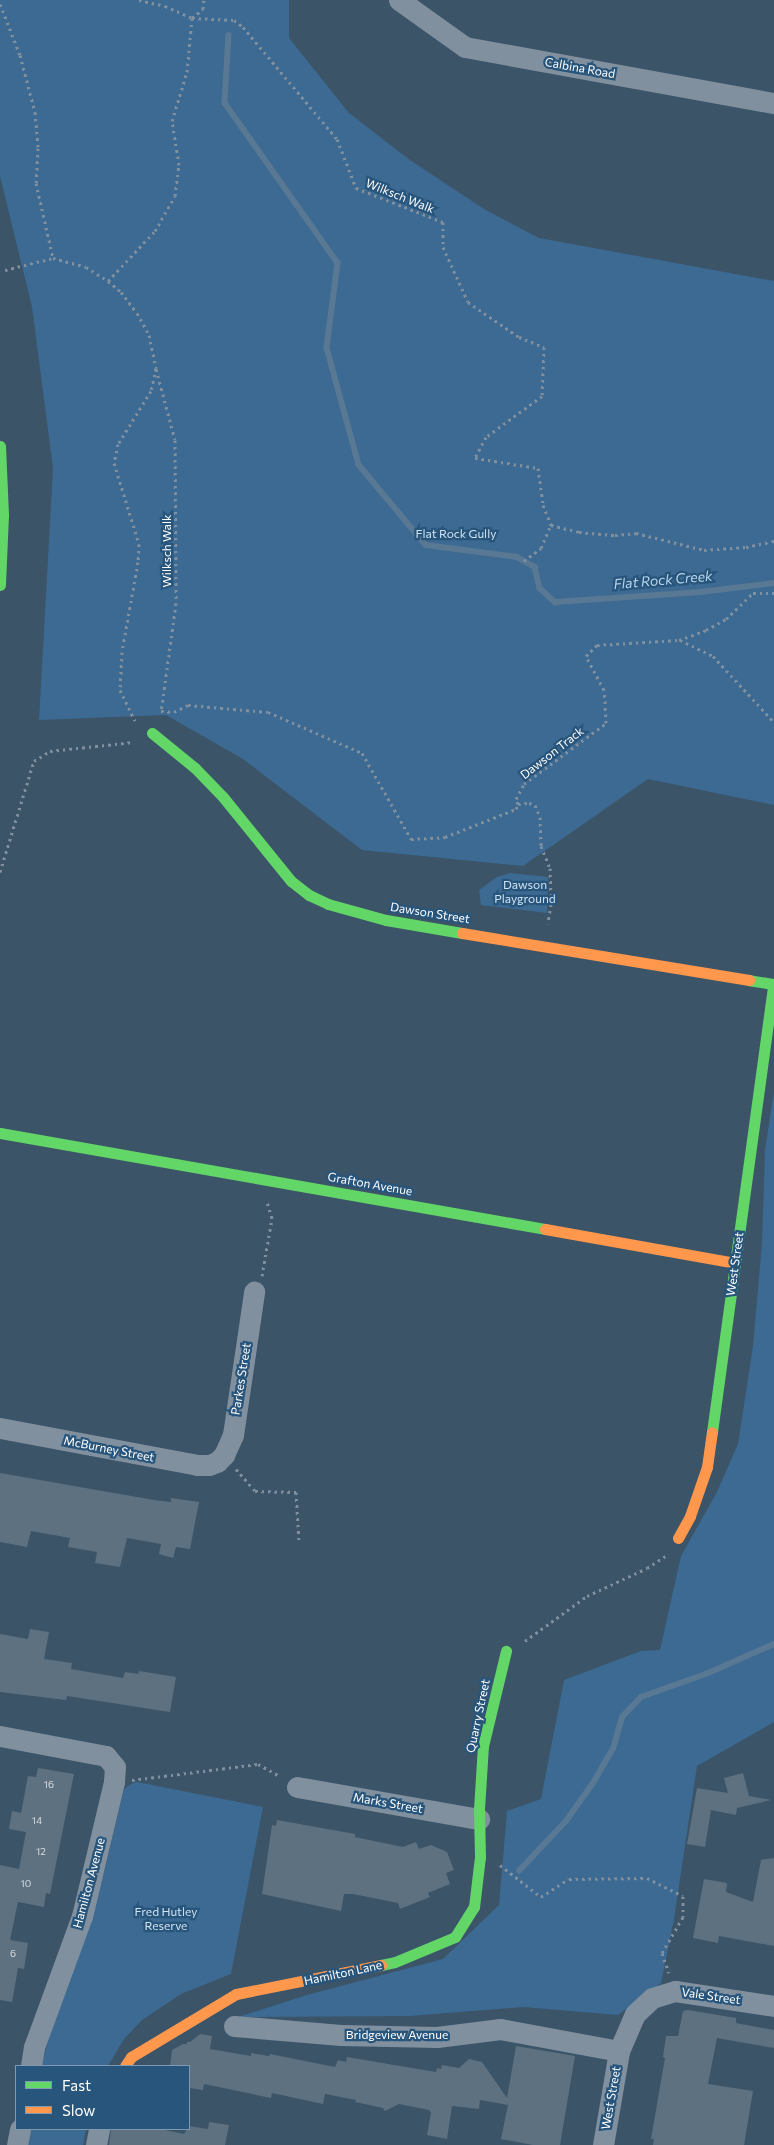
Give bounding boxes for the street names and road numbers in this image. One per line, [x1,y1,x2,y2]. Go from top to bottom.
street label: Calbina Road [544,55,616,81]
street label: Wilksch Walk [364,176,436,216]
street label: Wilksch Walk [160,515,174,587]
street label: Dawson Track [517,724,587,782]
street label: Dawson Street [389,900,471,926]
street label: Grafton Avenue [327,1169,413,1199]
street label: West Street [723,1231,747,1297]
street label: Parkes Street [228,1342,254,1416]
street label: McBurney Street [62,1433,156,1465]
street label: Quarry Street [463,1678,493,1754]
street label: Marks Street [352,1790,424,1816]
street label: Hamilton Avenue [70,1836,108,1930]
street label: Hamilton Lane [303,1958,383,1988]
street label: Vale Street [681,1985,741,2007]
street label: Bridgeview Avenue [346,2028,448,2042]
street label: West Street [598,2065,624,2131]

